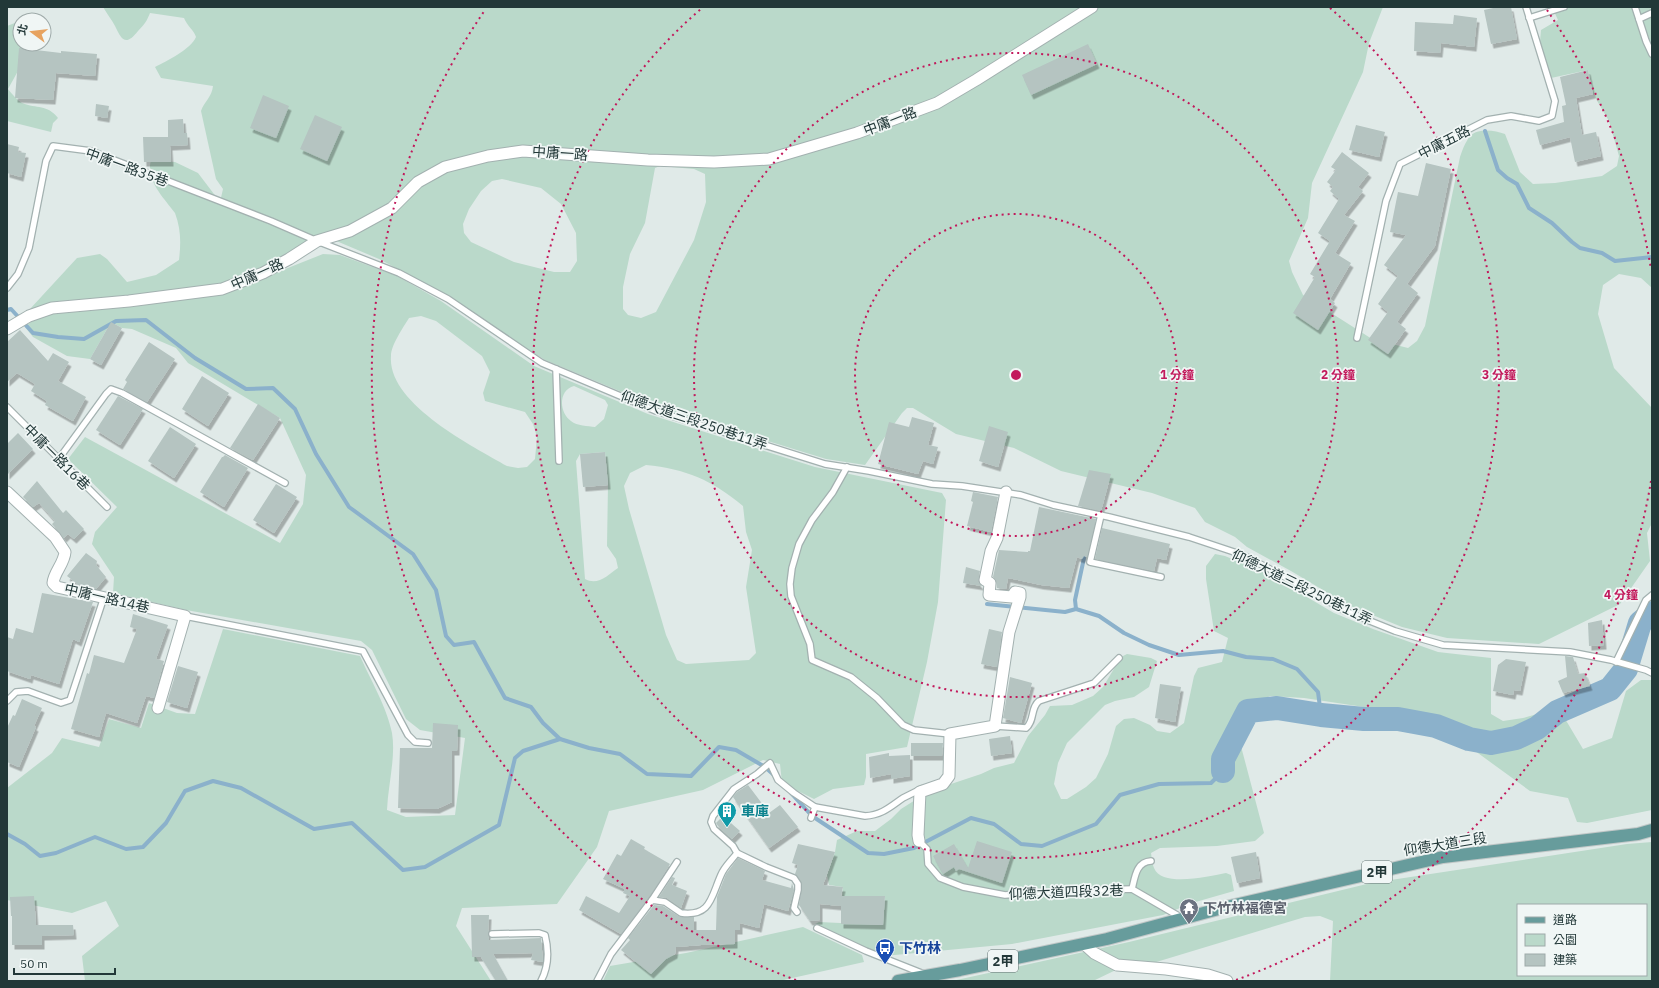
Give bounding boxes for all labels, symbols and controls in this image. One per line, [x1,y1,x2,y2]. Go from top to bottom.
north arrow [12,12,52,52]
text: 北 [14,22,31,37]
street label: 中庸一路 [861,103,919,139]
street label: 中庸五路 [1415,121,1473,163]
street label: 中庸一路 [531,142,589,164]
street label: 中庸一路35巷 [83,144,171,190]
street label: 中庸一路 [228,254,286,294]
text: 1 分鐘 [1160,367,1194,382]
text: 2 分鐘 [1321,367,1355,382]
text: 3 分鐘 [1482,367,1516,382]
centre of rings [1009,368,1023,382]
street label: 仰德大道三段250巷11弄 [618,386,770,454]
street label: 中庸一路16巷 [20,420,94,494]
street label: 仰德大道三段250巷11弄 [1229,545,1375,629]
street label: 中庸一路14巷 [63,579,151,617]
text: 4 分鐘 [1604,587,1638,602]
building icon: 車庫 [716,800,738,828]
place label: 車庫 [741,802,769,820]
street label: 仰德大道三段 [1402,829,1488,859]
road number: 2甲 [1362,861,1392,883]
street label: 仰德大道四段32巷 [1008,881,1124,903]
temple icon: 下竹林福德宮 [1178,897,1200,925]
place label: 下竹林福德宮 [1203,899,1287,917]
legend [1517,904,1647,976]
text: 道路 [1553,912,1577,927]
text: 公園 [1553,932,1577,947]
bus stop icon: 下竹林 [874,937,896,965]
place label: 下竹林 [899,939,941,957]
scale bar [14,950,115,976]
road number: 2甲 [988,950,1018,972]
text: 建築 [1553,952,1577,967]
text: 50 m [20,956,48,971]

